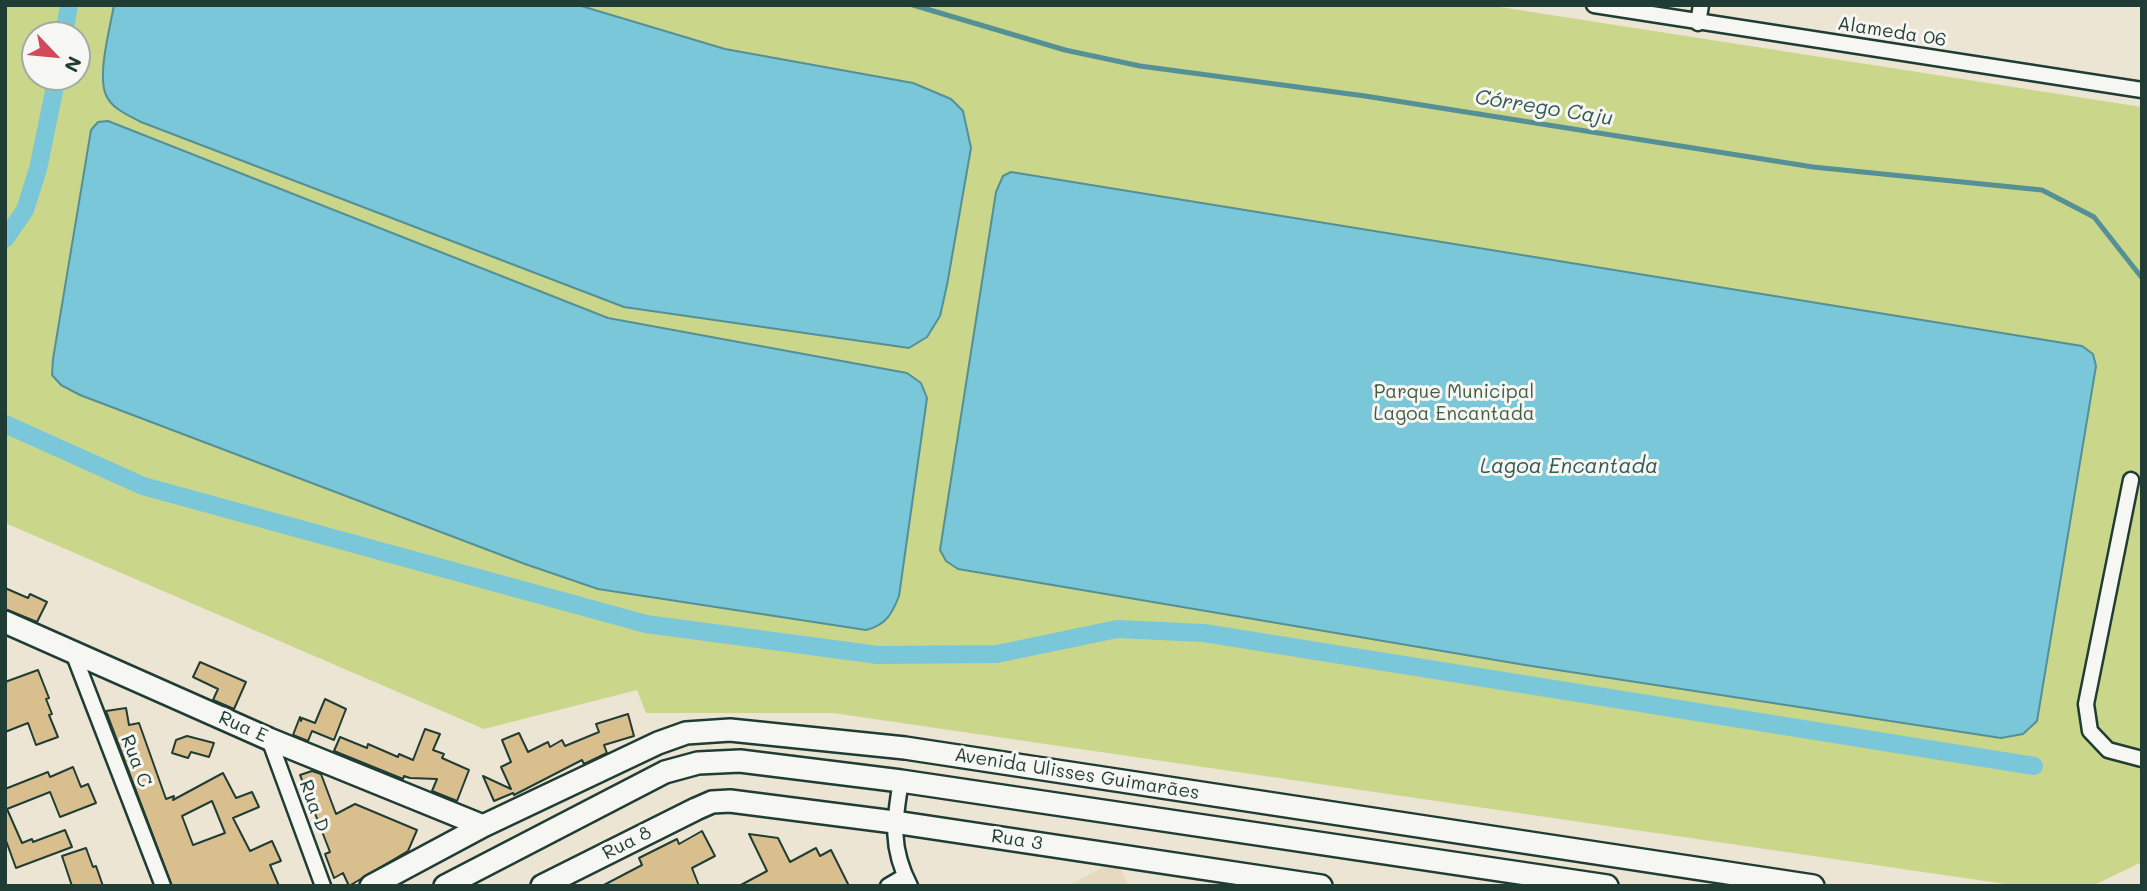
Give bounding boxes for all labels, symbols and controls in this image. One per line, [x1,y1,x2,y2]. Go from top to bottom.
street label: Alameda 06 [1836,12,1948,52]
north arrow [21,21,91,91]
text: N [59,53,88,77]
water label: Córrego Caju [1473,85,1615,131]
park label: Parque Municipal Lagoa Encantada [1373,381,1535,425]
water label: Lagoa Encantada [1480,454,1658,480]
street label: Rua E [215,706,271,748]
street label: Rua C [116,732,156,790]
street label: Avenida Ulisses Guimarães [953,743,1201,805]
street label: Rua D [294,777,334,835]
street label: Rua 8 [599,821,655,865]
street label: Rua 3 [990,825,1044,855]

